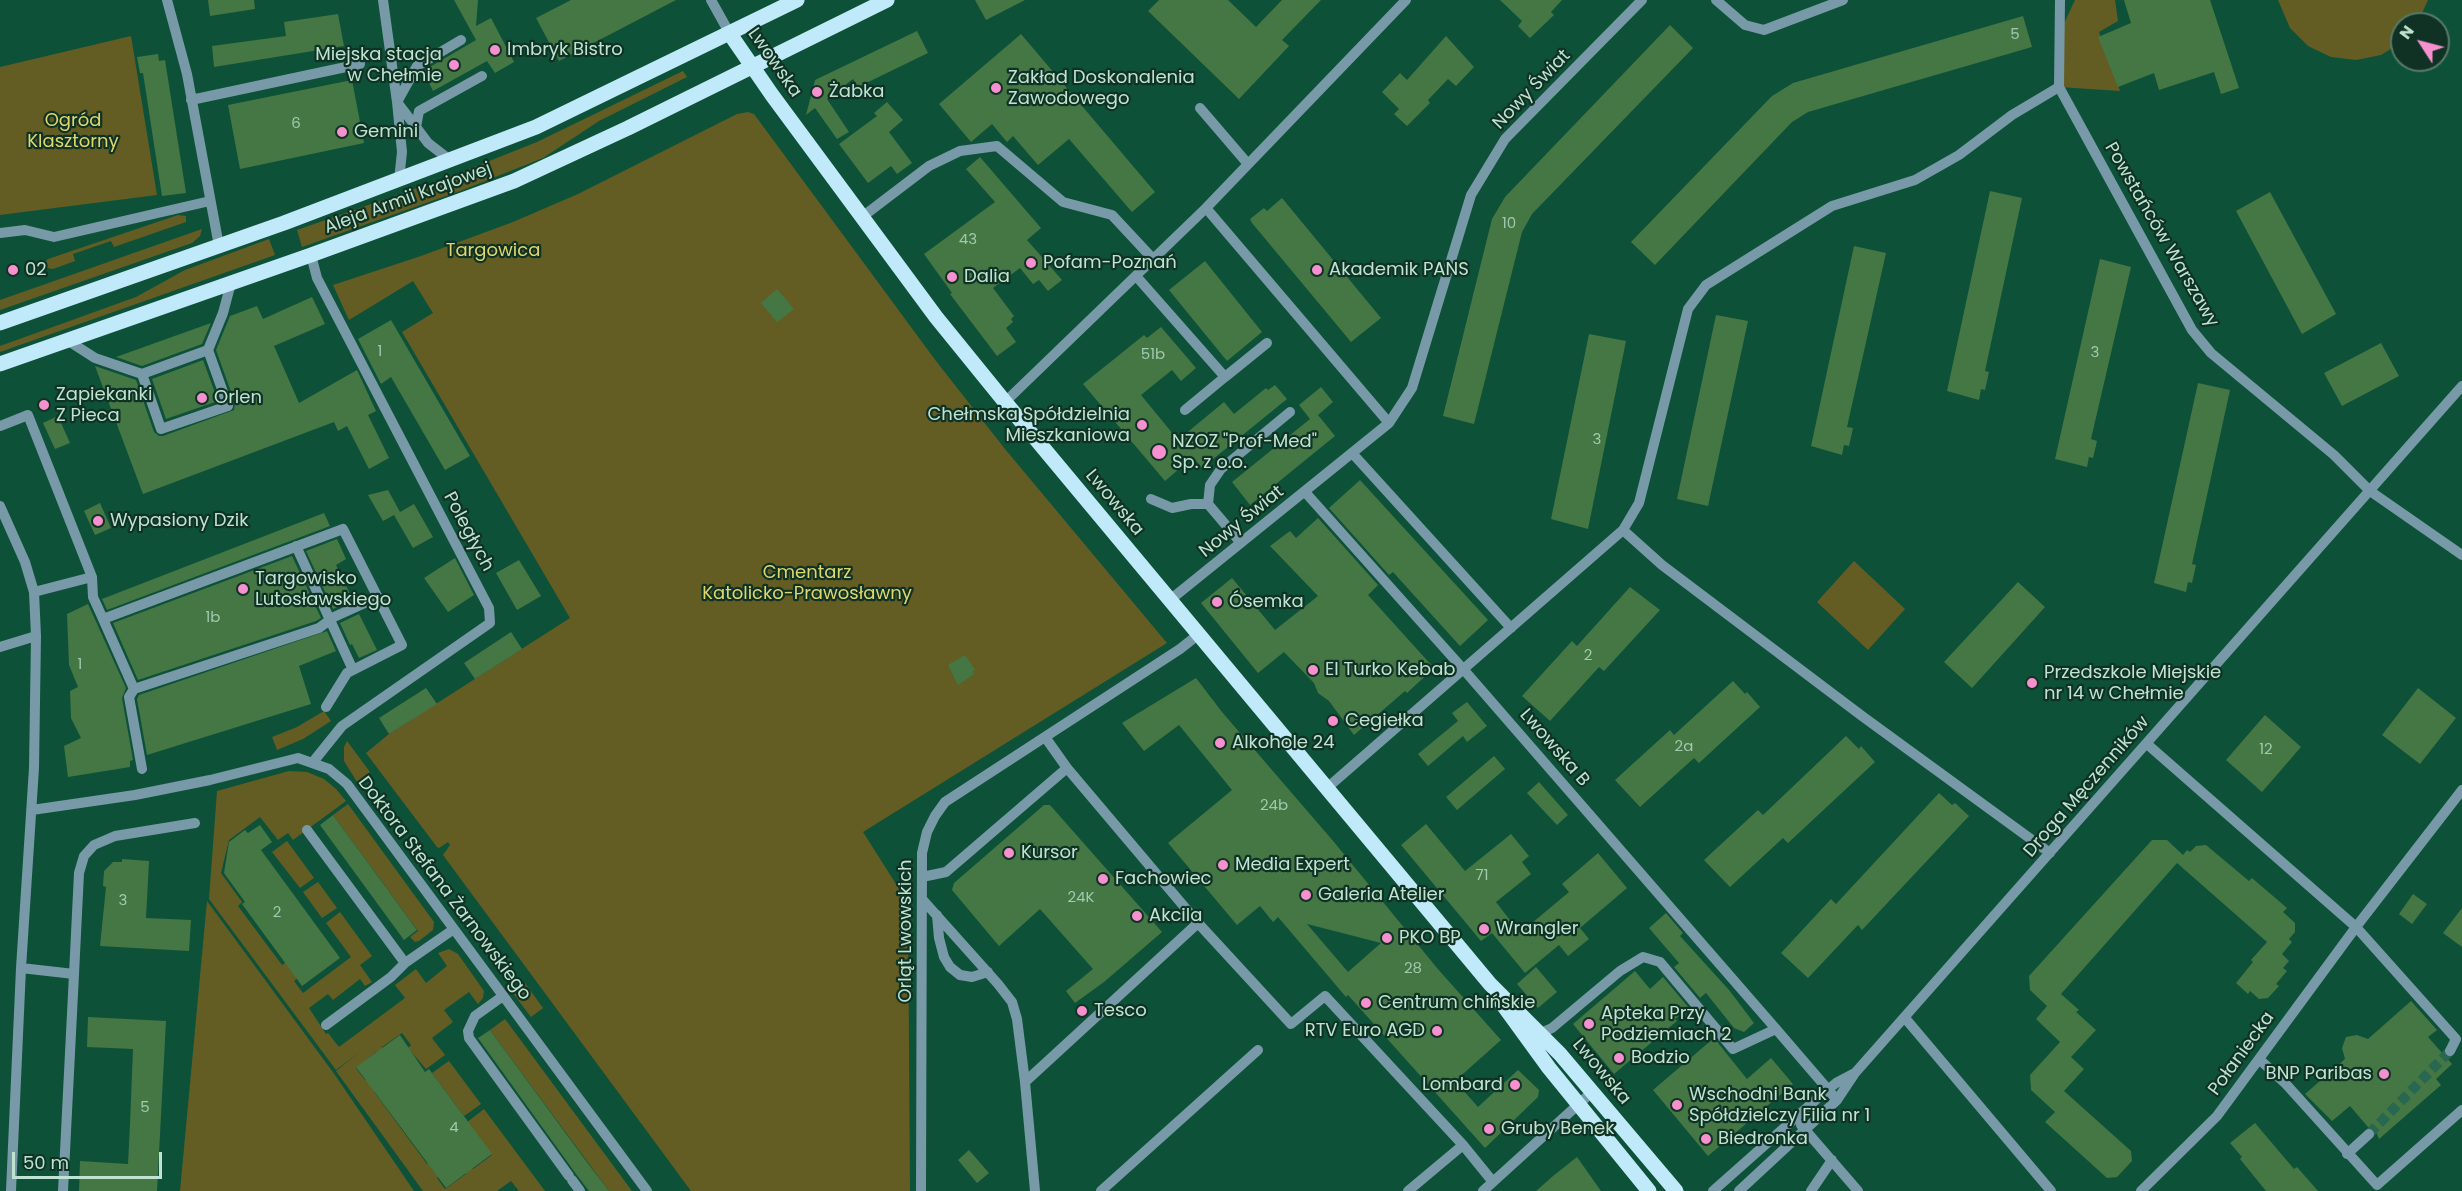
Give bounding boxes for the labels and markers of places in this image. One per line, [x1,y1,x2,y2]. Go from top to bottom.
place label: Imbryk Bistro [507,39,623,61]
marker: Imbryk Bistro [488,43,502,57]
place label: Miejska stacja w Chełmie [315,44,442,86]
marker: Miejska stacja w Chełmie [447,58,461,72]
place label: Zakład Doskonalenia Zawodowego [1008,67,1195,110]
place label: Żabka [829,81,885,103]
marker: Zakład Doskonalenia Zawodowego [989,81,1003,95]
marker: Żabka [810,85,824,99]
place label: Gemini [354,121,418,143]
marker: Gemini [335,125,349,139]
place label: Pofam-Poznań [1043,252,1177,274]
marker: Pofam-Poznań [1024,256,1038,270]
place label: 02 [25,259,47,281]
place label: Akademik PANS [1329,259,1469,281]
marker: 02 [6,263,20,277]
marker: Akademik PANS [1310,263,1324,277]
place label: Dalia [964,266,1010,288]
marker: Dalia [945,270,959,284]
place label: Zapiekanki Z Pieca [56,384,152,426]
place label: Orlen [214,387,262,409]
marker: Orlen [195,391,209,405]
marker: Zapiekanki Z Pieca [37,398,51,412]
place label: Chełmska Spółdzielnia Mieszkaniowa [927,404,1130,446]
marker: Chełmska Spółdzielnia Mieszkaniowa [1135,418,1149,432]
place label: NZOZ "Prof-Med" Sp. z o.o. [1172,431,1317,474]
marker: NZOZ "Prof-Med" Sp. z o.o. [1150,443,1168,461]
place label: Wypasiony Dzik [110,510,248,532]
marker: Wypasiony Dzik [91,514,105,528]
place label: Targowisko Lutosławskiego [255,568,391,610]
marker: Targowisko Lutosławskiego [236,582,250,596]
place label: Ósemka [1229,591,1304,613]
marker: Ósemka [1210,595,1224,609]
place label: El Turko Kebab [1325,659,1455,681]
place label: Przedszkole Miejskie nr 14 w Chełmie [2044,662,2221,704]
marker: El Turko Kebab [1306,663,1320,677]
marker: Przedszkole Miejskie nr 14 w Chełmie [2025,676,2039,690]
place label: Cegiełka [1345,710,1424,732]
marker: Cegiełka [1326,714,1340,728]
place label: Alkohole 24 [1232,732,1334,754]
marker: Alkohole 24 [1213,736,1227,750]
place label: Kursor [1021,842,1078,864]
marker: Kursor [1002,846,1016,860]
place label: Media Expert [1235,854,1350,876]
marker: Media Expert [1216,858,1230,872]
place label: Fachowiec [1115,868,1211,890]
marker: Fachowiec [1096,872,1110,886]
place label: Galeria Atelier [1318,884,1444,906]
marker: Galeria Atelier [1299,888,1313,902]
place label: Akcila [1149,905,1202,927]
marker: Akcila [1130,909,1144,923]
place label: Wrangler [1496,918,1578,940]
marker: Wrangler [1477,922,1491,936]
place label: PKO BP [1399,927,1461,949]
marker: PKO BP [1380,931,1394,945]
place label: Centrum chińskie [1378,992,1535,1014]
marker: Centrum chińskie [1359,996,1373,1010]
place label: Tesco [1094,1000,1147,1022]
place label: Apteka Przy Podziemiach 2 [1601,1003,1732,1046]
marker: Tesco [1075,1004,1089,1018]
marker: Apteka Przy Podziemiach 2 [1582,1017,1596,1031]
place label: RTV Euro AGD [1305,1020,1425,1042]
marker: RTV Euro AGD [1430,1024,1444,1038]
place label: Bodzio [1631,1047,1690,1069]
marker: Bodzio [1612,1051,1626,1065]
place label: BNP Paribas [2266,1063,2372,1085]
marker: BNP Paribas [2377,1067,2391,1081]
place label: Lombard [1422,1074,1503,1096]
marker: Lombard [1508,1078,1522,1092]
place label: Wschodni Bank Spółdzielczy Filia nr 1 [1689,1084,1870,1126]
marker: Wschodni Bank Spółdzielczy Filia nr 1 [1670,1098,1684,1112]
place label: Gruby Benek [1501,1118,1614,1140]
marker: Gruby Benek [1482,1122,1496,1136]
place label: Biedronka [1718,1128,1808,1150]
marker: Biedronka [1699,1132,1713,1146]

